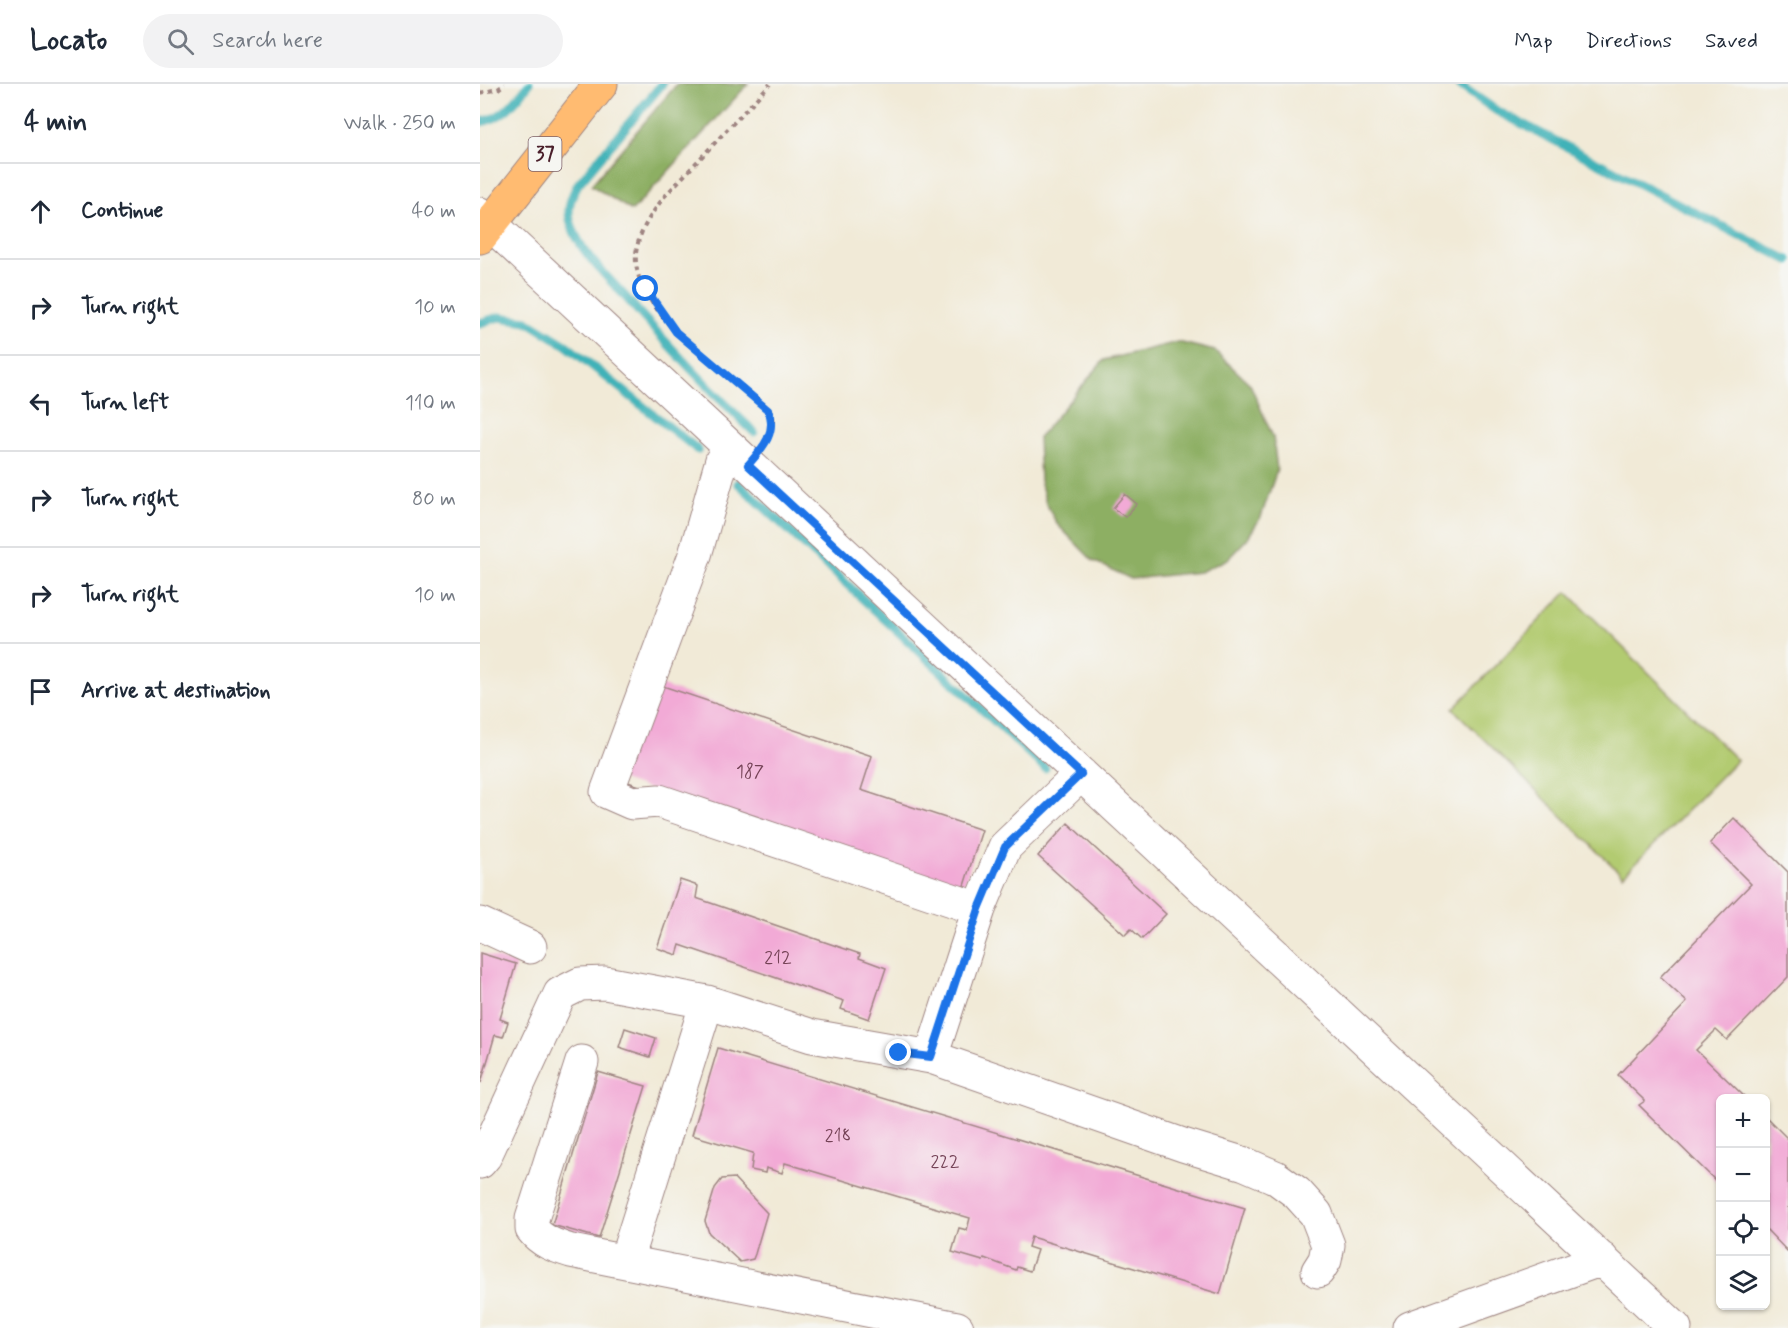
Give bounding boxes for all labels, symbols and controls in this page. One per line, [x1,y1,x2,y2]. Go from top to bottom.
search box [143,14,563,68]
text: Locato [30,23,107,60]
icon: search [164,25,197,58]
text: Search here [212,27,323,55]
text: Map [1514,27,1553,55]
text: Directions [1586,27,1672,55]
text: Saved [1705,27,1758,55]
text: 4 min [24,106,87,140]
text: Walk · 250 m [344,110,456,137]
road number: 37 [528,137,562,171]
icon: ahead [24,195,57,228]
text: Continue [81,197,163,225]
text: 40 m [412,198,456,225]
route start [632,275,658,301]
icon: right [24,291,57,324]
text: Turn right [81,293,179,321]
text: 10 m [414,294,456,321]
icon: left [24,387,57,420]
text: Turn left [81,389,169,417]
text: 110 m [405,390,456,417]
icon: right [24,483,57,516]
text: Turn right [81,485,179,513]
text: 80 m [412,486,456,513]
icon: right [24,579,57,612]
text: Turn right [81,581,179,609]
text: 10 m [414,582,456,609]
icon: arrive [24,675,57,708]
text: Arrive at destination [81,677,271,705]
house number: 187 [736,760,764,784]
house number: 212 [764,946,792,970]
route end [885,1039,911,1065]
map controls [1716,1094,1770,1310]
button: + [1716,1094,1770,1148]
house number: 218 [825,1124,851,1148]
button: − [1716,1148,1770,1202]
house number: 222 [930,1150,960,1174]
button: locate [1716,1202,1770,1256]
button: layers [1716,1256,1770,1310]

